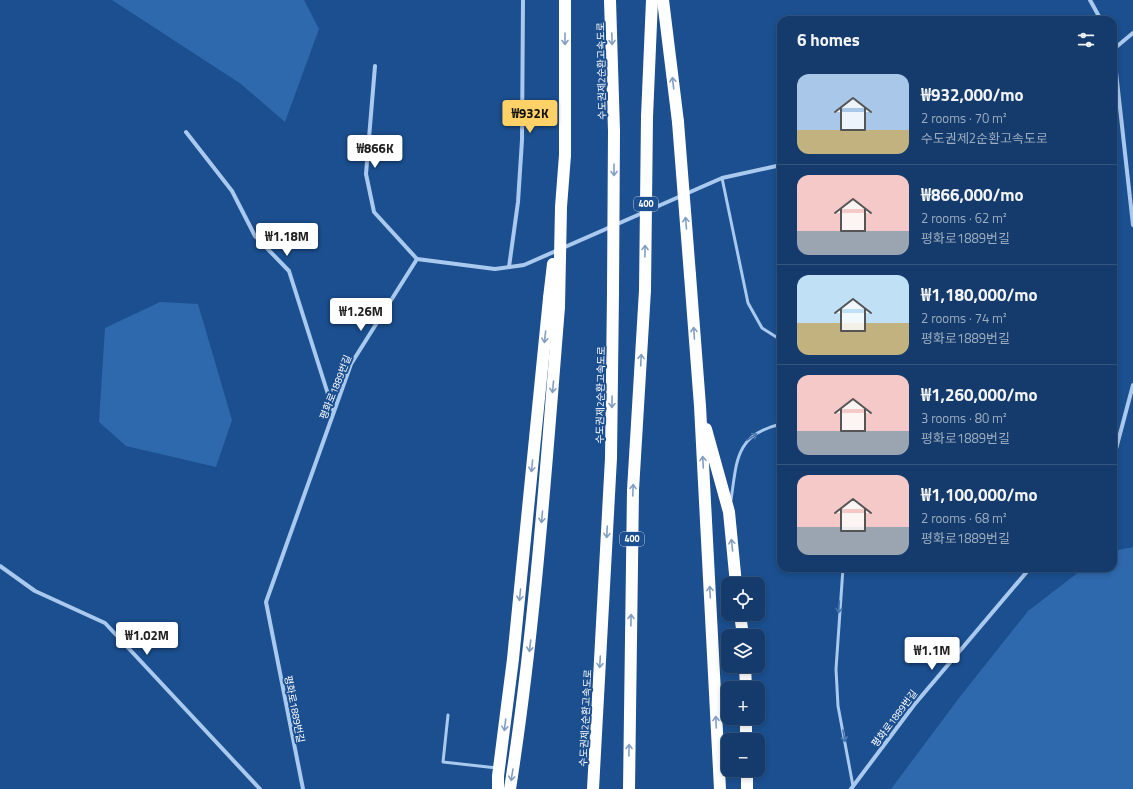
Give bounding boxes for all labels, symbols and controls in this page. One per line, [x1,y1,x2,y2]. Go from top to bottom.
street label: 수도권제2순환고속도로 [593,22,610,120]
text: 6 homes [797,27,860,53]
icon: filters [1075,29,1097,51]
one-way arrow [561,32,569,45]
one-way arrow [608,32,616,45]
one-way arrow [669,77,677,90]
text: ₩932,000/mo [921,82,1023,108]
icon: home [829,90,877,138]
pin: ₩932K [502,100,558,134]
text: ₩932K [511,103,549,123]
text: 2 rooms · 70 m² [921,108,1007,128]
text: 수도권제2순환고속도로 [921,128,1048,148]
pin: ₩866K [347,135,403,169]
text: ₩866K [356,138,394,158]
one-way arrow [610,163,618,176]
text: ₩866,000/mo [921,182,1023,208]
icon: home [829,191,877,239]
road number: 400 [634,197,658,211]
text: 2 rooms · 62 m² [921,208,1007,228]
one-way arrow [682,217,689,230]
pin: ₩1.18M [254,223,320,257]
text: ₩1.18M [265,226,309,246]
text: 평화로1889번길 [921,228,1010,248]
one-way arrow [641,245,649,258]
text: ₩1,180,000/mo [921,282,1037,308]
icon: home [829,291,877,339]
pin: ₩1.26M [328,298,394,332]
text: ₩1.26M [339,301,383,321]
text: 2 rooms · 74 m² [921,308,1007,328]
one-way arrow [691,327,698,340]
text: 평화로1889번길 [921,328,1010,348]
one-way arrow [541,330,549,343]
street label: 수도권제2순환고속도로 [592,346,609,444]
street label: 평화로1889번길 [316,353,355,422]
one-way arrow [637,354,644,367]
one-way arrow [549,381,556,394]
text: ₩1,260,000/mo [921,382,1037,408]
icon: home [829,391,877,439]
one-way arrow [608,395,615,408]
text: 3 rooms · 80 m² [921,408,1007,428]
text: 평화로1889번길 [921,428,1010,448]
one-way arrow [746,433,758,441]
one-way arrow [699,456,706,469]
one-way arrow [529,459,536,472]
text: ₩1,100,000/mo [921,482,1037,508]
one-way arrow [630,484,637,497]
icon: home [829,491,877,539]
text: 2 rooms · 68 m² [921,508,1007,528]
one-way arrow [538,510,545,523]
one-way arrow [603,525,610,538]
text: 평화로1889번길 [921,528,1010,548]
road number: 400 [620,532,644,546]
one-way arrow [729,539,736,552]
map controls [721,577,765,777]
button: locate [721,577,765,621]
one-way arrow [706,586,713,599]
one-way arrow [516,588,523,601]
one-way arrow [836,600,843,613]
one-way arrow [627,614,635,627]
pin: ₩1.02M [114,622,180,656]
text: ₩1.02M [125,625,169,645]
button: layers [721,629,765,673]
pin: ₩1.1M [904,637,960,671]
one-way arrow [526,640,533,653]
text: ₩1.1M [914,640,950,660]
one-way arrow [596,655,604,668]
street label: 수도권제2순환고속도로 [575,669,596,767]
street label: 평화로1889번길 [281,674,308,744]
button: + [721,681,765,725]
street label: 평화로1889번길 [868,686,921,750]
one-way arrow [713,716,720,729]
one-way arrow [501,718,509,731]
one-way arrow [840,729,848,742]
button: − [721,733,765,777]
one-way arrow [625,744,633,757]
one-way arrow [508,768,516,781]

